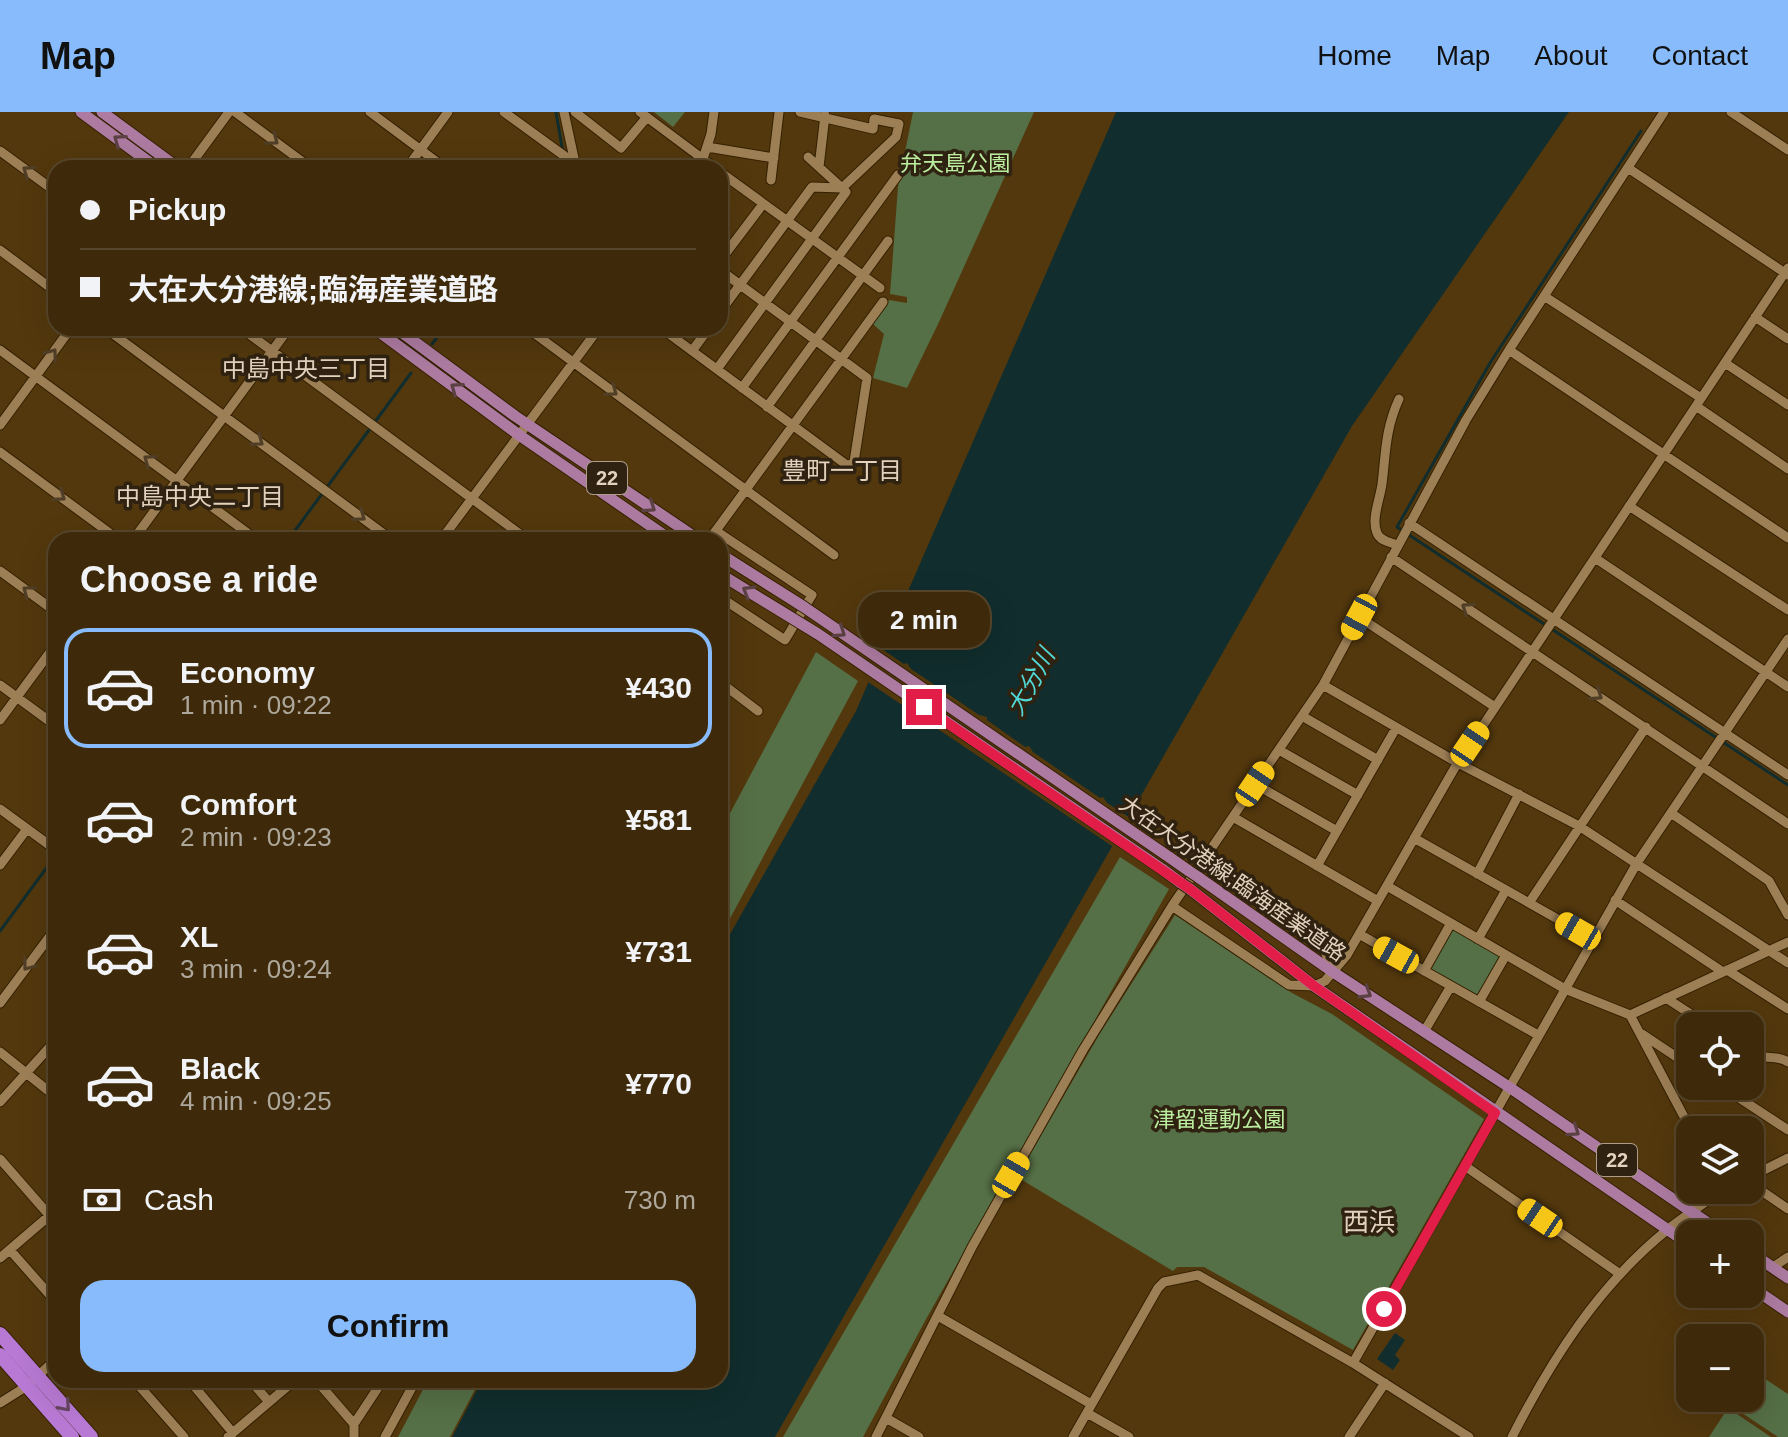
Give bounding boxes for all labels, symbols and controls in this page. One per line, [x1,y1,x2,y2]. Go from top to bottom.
text: Map [40,35,116,77]
text: Home [1317,40,1392,71]
text: Map [1436,40,1490,71]
text: About [1534,40,1608,71]
text: Contact [1652,40,1748,71]
one-way arrow [264,130,278,145]
one-way arrow [113,135,127,150]
park label: 弁天島公園 [900,151,1010,176]
one-way arrow [22,167,37,181]
text: Pickup [128,193,226,226]
text: 大在大分港線;臨海産業道路 [128,273,498,306]
one-way arrow [42,348,57,363]
district label: 中島中央三丁目 [222,355,390,382]
one-way arrow [604,381,618,396]
one-way arrow [450,384,464,398]
one-way arrow [249,431,264,446]
one-way arrow [143,456,158,470]
district label: 豊町一丁目 [782,457,902,484]
road number: 22 [587,462,627,494]
district label: 中島中央二丁目 [116,483,284,510]
one-way arrow [51,486,65,501]
one-way arrow [641,497,655,512]
one-way arrow [351,507,365,521]
text: Choose a ride [80,559,318,600]
one-way arrow [742,586,757,601]
one-way arrow [22,587,37,601]
car [1337,590,1381,644]
callout: 2 min [858,591,990,647]
one-way arrow [1462,603,1476,618]
text: 2 min [890,605,958,635]
one-way arrow [831,622,846,637]
water label: 大分川 [1001,641,1061,720]
icon: car [84,652,156,724]
text: Economy [180,656,315,689]
text: ¥430 [625,671,692,704]
one-way arrow [1588,685,1603,700]
route end [906,689,942,725]
text: 1 min · 09:22 [180,690,332,720]
car [1447,717,1493,771]
car [1232,757,1278,811]
icon: car [84,784,156,856]
text: Comfort [180,788,297,821]
street label: 大在大分港線;臨海産業道路 [1115,791,1351,966]
text: ¥581 [625,803,692,836]
text: 2 min · 09:23 [180,822,332,852]
car [1551,909,1605,953]
icon: car [84,916,156,988]
text: XL [180,920,218,953]
car [1369,933,1423,977]
text: ¥731 [625,935,692,968]
text: 3 min · 09:24 [180,954,332,984]
one-way arrow [23,956,38,971]
one-way arrow [1357,984,1372,999]
map controls [1676,1012,1764,1412]
button: locate [1676,1012,1764,1100]
icon: car [84,1048,156,1120]
text: Black [180,1052,260,1085]
text: ¥770 [625,1067,692,1100]
text: 4 min · 09:25 [180,1086,332,1116]
park label: 津留運動公園 [1153,1107,1285,1132]
button: layers [1676,1116,1764,1204]
one-way arrow [1565,1121,1579,1136]
road number: 22 [1597,1144,1637,1176]
car [989,1148,1033,1202]
icon: cash [80,1178,124,1222]
text: Cash [144,1183,214,1216]
text: 730 m [624,1185,696,1215]
car [1513,1195,1567,1241]
district label: 西浜 [1343,1207,1395,1237]
button: + [1676,1220,1764,1308]
button: Confirm [80,1280,696,1372]
route start [1366,1291,1402,1327]
button: − [1676,1324,1764,1412]
one-way arrow [55,1397,69,1411]

